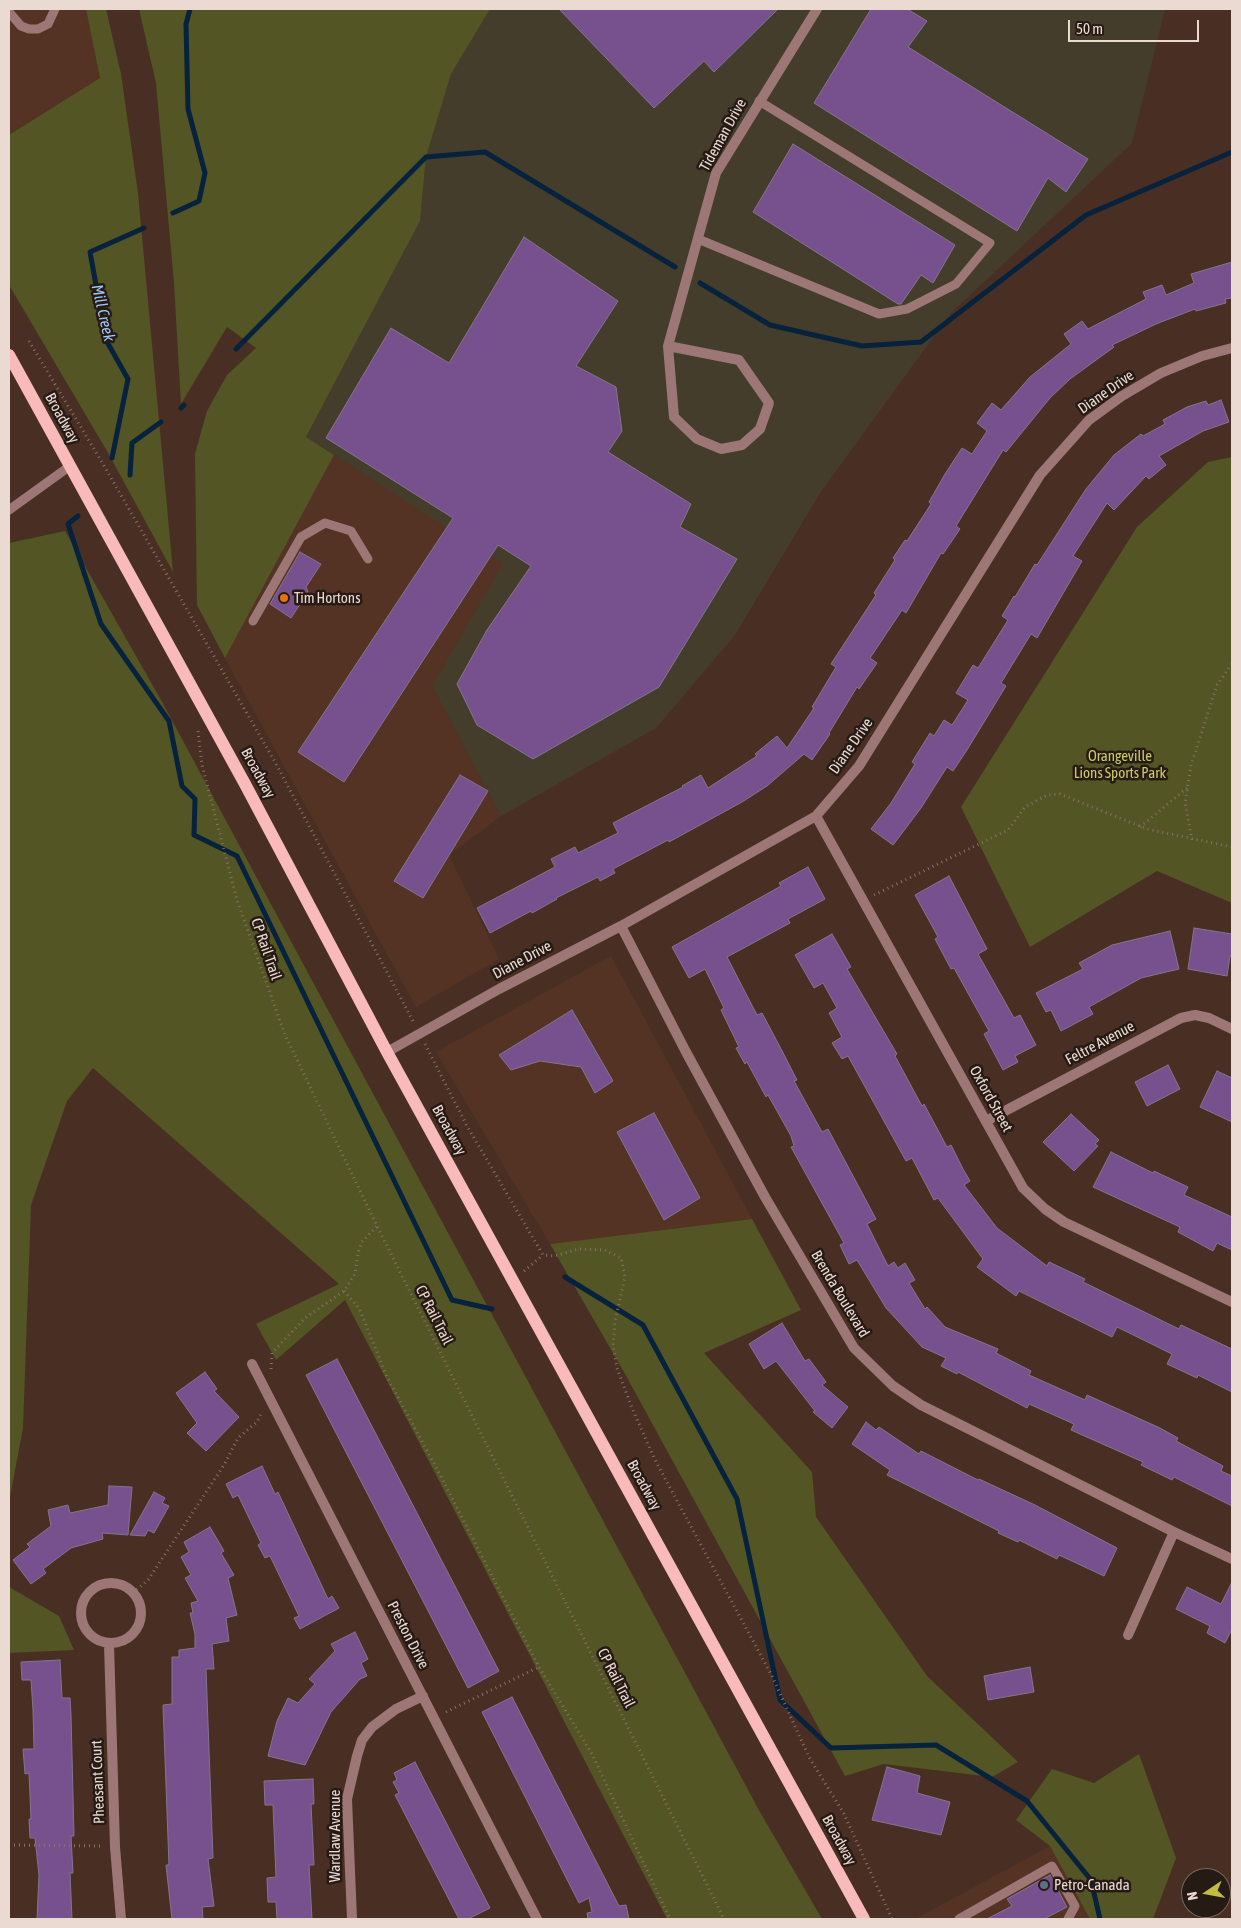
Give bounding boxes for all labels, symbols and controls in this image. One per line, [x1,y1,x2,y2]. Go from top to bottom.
scale bar [1071,10,1202,42]
text: 50 m [1076,20,1103,37]
street label: Tideman Drive [696,96,750,174]
water label: Mill Creek [87,283,119,343]
street label: Diane Drive [1075,366,1137,418]
street label: Broadway [41,390,83,446]
place label: Tim Hortons [294,589,360,607]
marker: Tim Hortons [278,592,290,604]
street label: Diane Drive [825,715,877,777]
street label: Broadway [237,745,279,801]
park label: Orangeville Lions Sports Park [1074,747,1166,782]
street label: CP Rail Trail [247,916,285,982]
street label: Diane Drive [489,937,555,983]
street label: Feltre Avenue [1062,1017,1138,1069]
street label: Oxford Street [966,1063,1016,1135]
street label: Broadway [428,1102,470,1158]
street label: Brenda Boulevard [807,1247,873,1341]
street label: CP Rail Trail [411,1282,457,1348]
street label: Broadway [623,1457,665,1513]
street label: Preston Drive [383,1598,433,1672]
street label: CP Rail Trail [593,1645,639,1711]
street label: Pheasant Court [88,1740,108,1824]
street label: Wardlaw Avenue [326,1790,344,1882]
street label: Broadway [818,1812,860,1868]
north arrow [1181,1868,1231,1918]
place label: Petro-Canada [1054,1876,1130,1894]
marker: Petro-Canada [1038,1879,1050,1891]
text: N [1184,1890,1201,1902]

